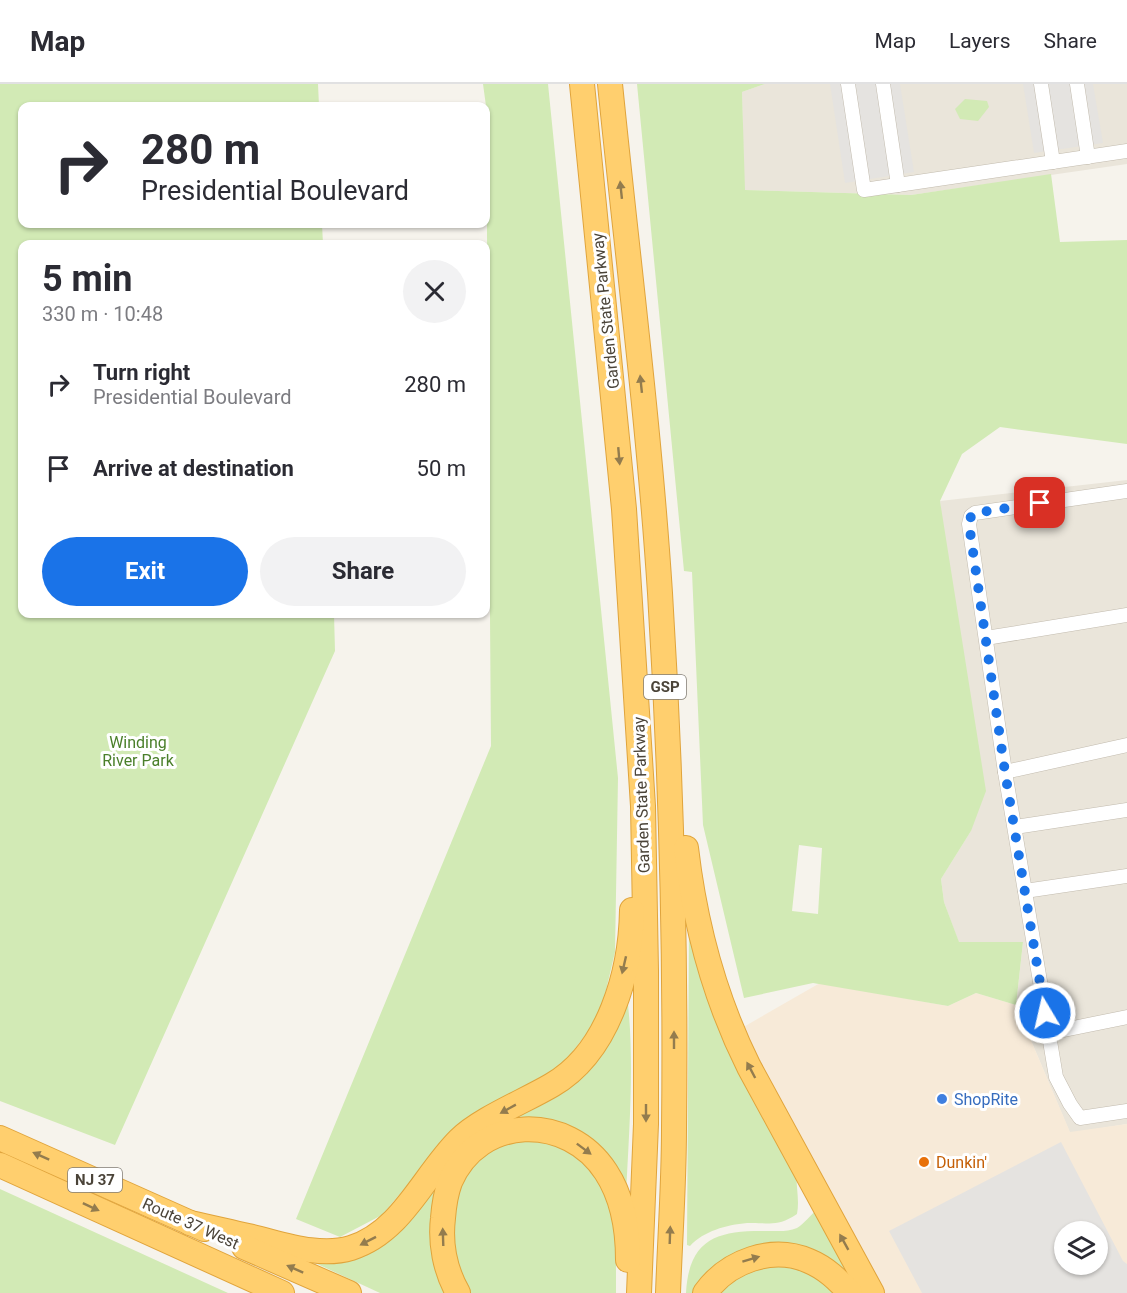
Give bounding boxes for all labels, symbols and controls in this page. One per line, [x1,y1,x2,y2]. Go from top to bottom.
text: Map [30,25,85,58]
text: Map [874,29,916,53]
text: Layers [949,29,1010,53]
text: Share [1043,29,1097,53]
text: 280 m [141,125,260,174]
icon: right [42,126,120,204]
text: Presidential Boulevard [141,175,409,207]
one-way arrow [616,180,625,199]
street label: Garden State Parkway [588,232,623,390]
text: 5 min [42,258,133,300]
button: close [403,260,466,323]
text: 330 m · 10:48 [42,302,163,326]
text: Turn right [93,360,190,385]
icon: right [42,368,75,401]
text: 280 m [404,372,466,397]
one-way arrow [636,374,646,393]
text: Presidential Boulevard [93,385,292,409]
one-way arrow [614,446,624,465]
icon: arrive [42,452,75,485]
text: Arrive at destination [93,456,294,481]
text: 50 m [417,456,466,481]
pin [1014,477,1065,528]
icon: arrive [1023,486,1056,519]
button: Exit [42,537,248,606]
button: Share [260,537,466,606]
road number: GSP [644,675,686,699]
street label: Garden State Parkway [629,716,654,874]
park label: Winding River Park [102,733,175,770]
one-way arrow [619,956,629,975]
position arrow [1013,981,1077,1045]
one-way arrow [669,1030,679,1049]
one-way arrow [747,1061,757,1079]
place label: ShopRite [954,1090,1018,1109]
marker: ShopRite [935,1092,949,1106]
one-way arrow [641,1103,651,1122]
one-way arrow [499,1104,516,1114]
one-way arrow [576,1142,591,1154]
one-way arrow [33,1152,50,1161]
place label: Dunkin' [936,1153,987,1172]
marker: Dunkin' [917,1155,931,1169]
road number: NJ 37 [68,1168,122,1192]
street label: Route 37 West [140,1194,242,1253]
one-way arrow [83,1203,100,1212]
map controls [1054,1221,1108,1275]
button: layers [1054,1221,1108,1275]
one-way arrow [666,1225,675,1244]
one-way arrow [438,1228,447,1247]
one-way arrow [839,1233,849,1250]
one-way arrow [359,1236,376,1246]
one-way arrow [742,1254,760,1264]
one-way arrow [287,1265,304,1274]

